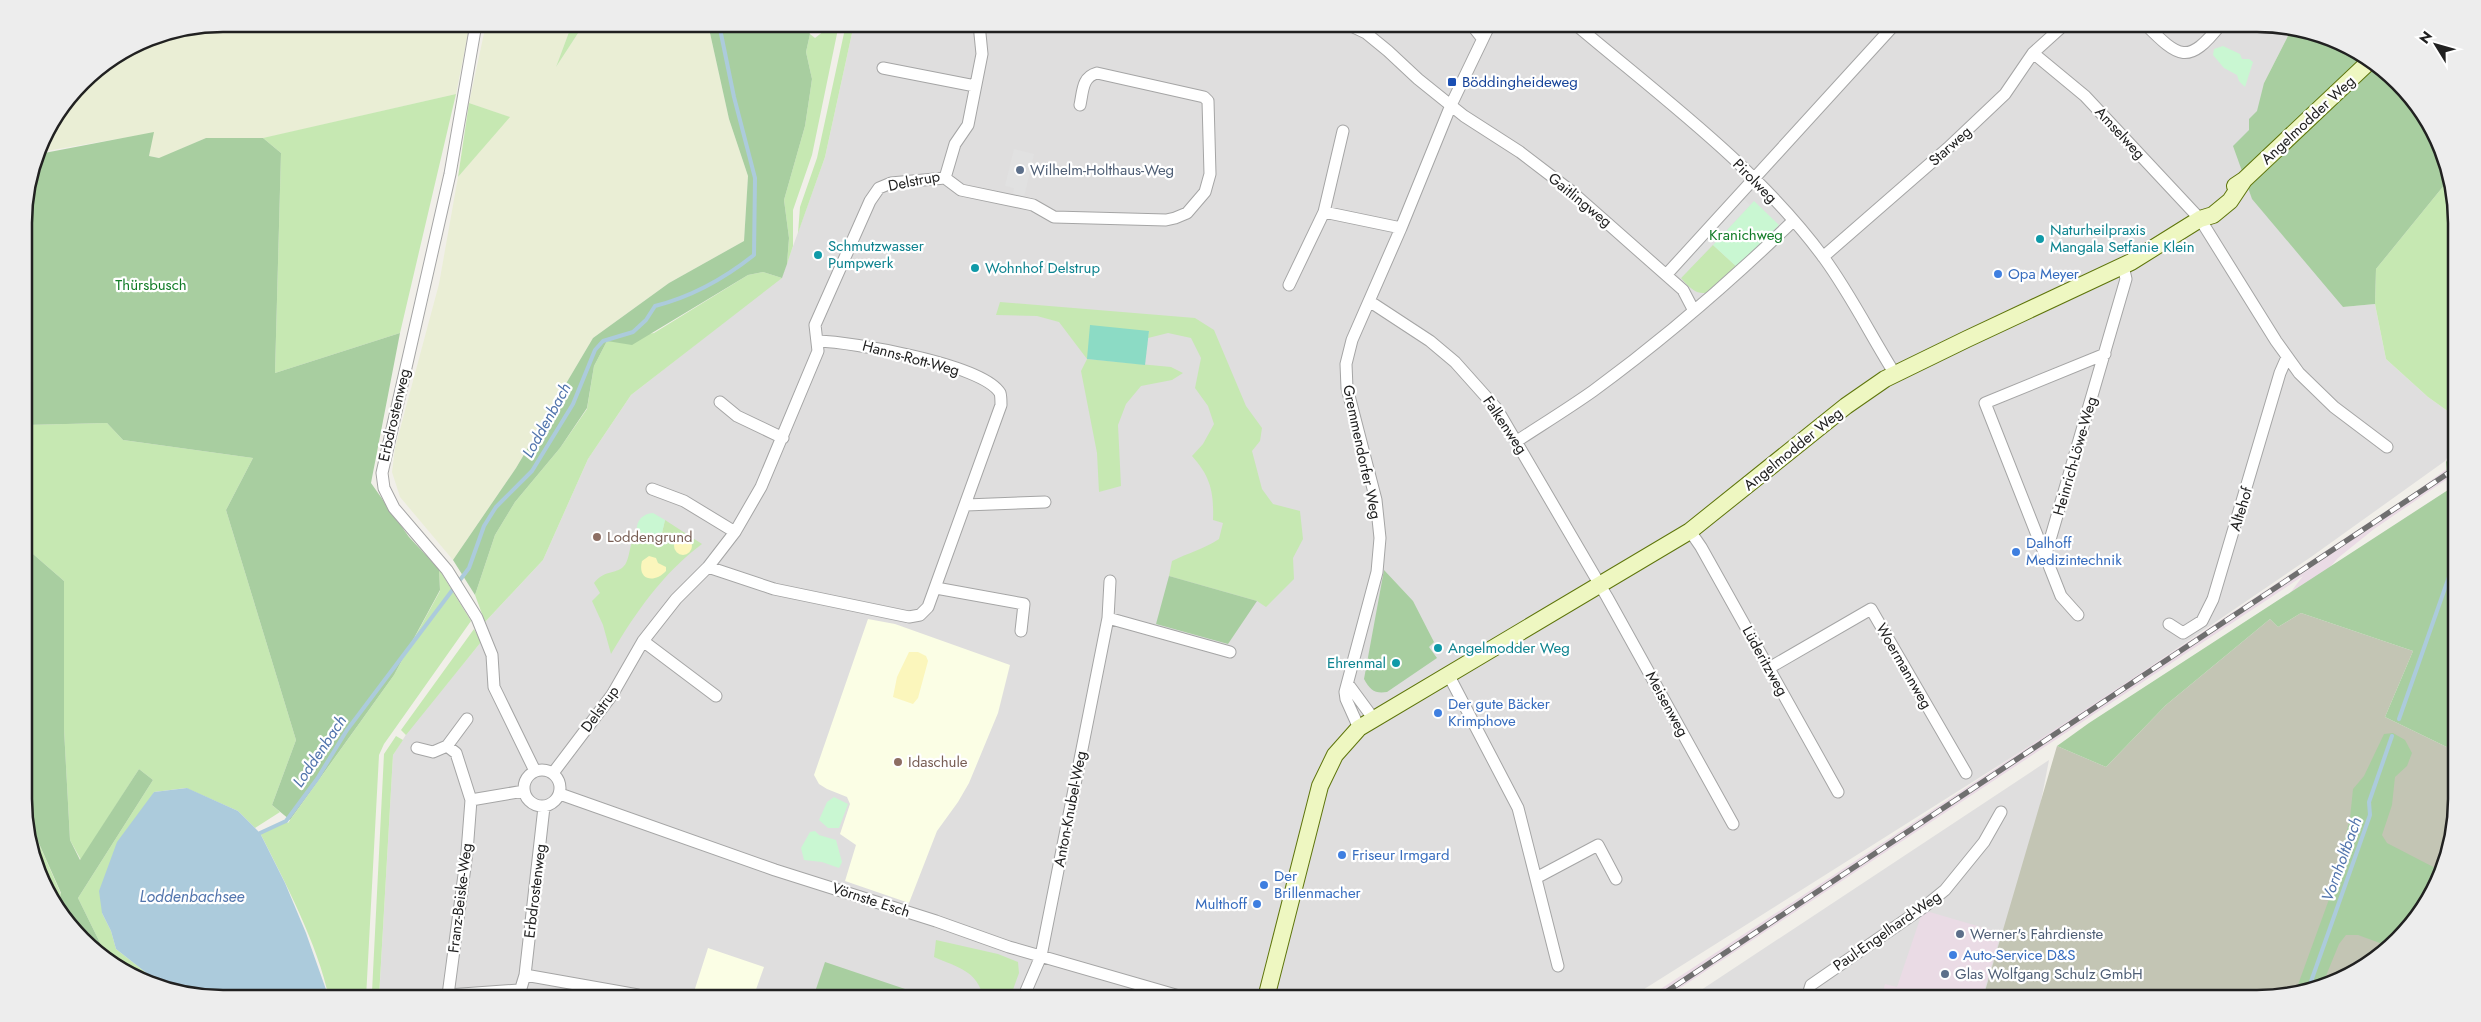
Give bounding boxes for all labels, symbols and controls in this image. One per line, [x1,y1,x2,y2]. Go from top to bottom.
north arrow [2411,20,2461,70]
text: N [2414,27,2437,48]
street label: Angelmodder Weg [2256,70,2360,170]
place label: Böddingheideweg [1462,71,1578,93]
marker: Böddingheideweg [1446,76,1458,88]
street label: Amselweg [2090,102,2150,164]
street label: Starweg [1924,121,1976,171]
street label: Pirolweg [1728,154,1782,208]
place label: Wilhelm-Holthaus-Weg [1030,159,1174,181]
marker: Wilhelm-Holthaus-Weg [1014,164,1026,176]
street label: Delstrup [886,165,942,197]
street label: Gaitlingweg [1543,167,1617,233]
place label: Naturheilpraxis Mangala Setfanie Klein [2050,219,2195,258]
park label: Kranichweg [1709,224,1783,246]
marker: Naturheilpraxis Mangala Setfanie Klein [2034,233,2046,245]
place label: Schmutzwasser Pumpwerk [828,235,925,274]
marker: Schmutzwasser Pumpwerk [812,249,824,261]
place label: Wohnhof Delstrup [985,257,1100,279]
marker: Wohnhof Delstrup [969,262,981,274]
place label: Opa Meyer [2008,263,2080,285]
marker: Opa Meyer [1992,268,2004,280]
park label: Thürsbusch [115,274,187,296]
street label: Hanns-Rott-Weg [860,334,962,382]
street label: Erbdrostenweg [373,366,415,464]
water label: Loddenbach [516,379,577,462]
street label: Gremmendorfer Weg [1337,383,1387,521]
street label: Falkenweg [1477,392,1533,458]
street label: Heinrich-Löwe-Weg [2047,394,2103,518]
street label: Angelmodder Weg [1739,402,1847,496]
street label: Altehof [2224,484,2258,534]
place label: Loddengrund [607,526,693,548]
marker: Loddengrund [591,531,603,543]
place label: Dalhoff Medizintechnik [2026,532,2122,571]
marker: Dalhoff Medizintechnik [2010,546,2022,558]
street label: Woermannweg [1871,619,1937,713]
street label: Lüderitzweg [1737,622,1793,700]
place label: Angelmodder Weg [1448,637,1570,659]
marker: Angelmodder Weg [1432,642,1444,654]
place label: Ehrenmal [1327,652,1386,674]
marker: Ehrenmal [1390,657,1402,669]
street label: Meisenweg [1640,667,1694,741]
street label: Delstrup [576,681,625,737]
place label: Der gute Bäcker Krimphove [1448,693,1551,732]
marker: Der gute Bäcker Krimphove [1432,707,1444,719]
water label: Loddenbach [287,711,352,792]
street label: Anton-Knubel-Weg [1048,749,1092,869]
place label: Idaschule [908,751,968,773]
marker: Idaschule [892,756,904,768]
water label: Vornholtbach [2316,814,2367,905]
street label: Franz-Beiske-Weg [442,842,478,954]
street label: Erbdrostenweg [518,842,552,940]
place label: Friseur Irmgard [1352,844,1450,866]
marker: Friseur Irmgard [1336,849,1348,861]
place label: Der Brillenmacher [1274,865,1362,904]
street label: Vörnste Esch [829,877,913,923]
marker: Der Brillenmacher [1258,879,1270,891]
water label: Loddenbachsee [140,885,244,908]
street label: Paul-Engelhard-Weg [1829,886,1945,976]
place label: Multhoff [1195,893,1248,915]
marker: Multhoff [1251,898,1263,910]
place label: Werner's Fahrdienste [1970,923,2104,945]
marker: Werner's Fahrdienste [1954,928,1966,940]
place label: Auto-Service D&S [1963,944,2075,966]
marker: Auto-Service D&S [1947,949,1959,961]
place label: Glas Wolfgang Schulz GmbH [1955,963,2143,985]
marker: Glas Wolfgang Schulz GmbH [1939,968,1951,980]

